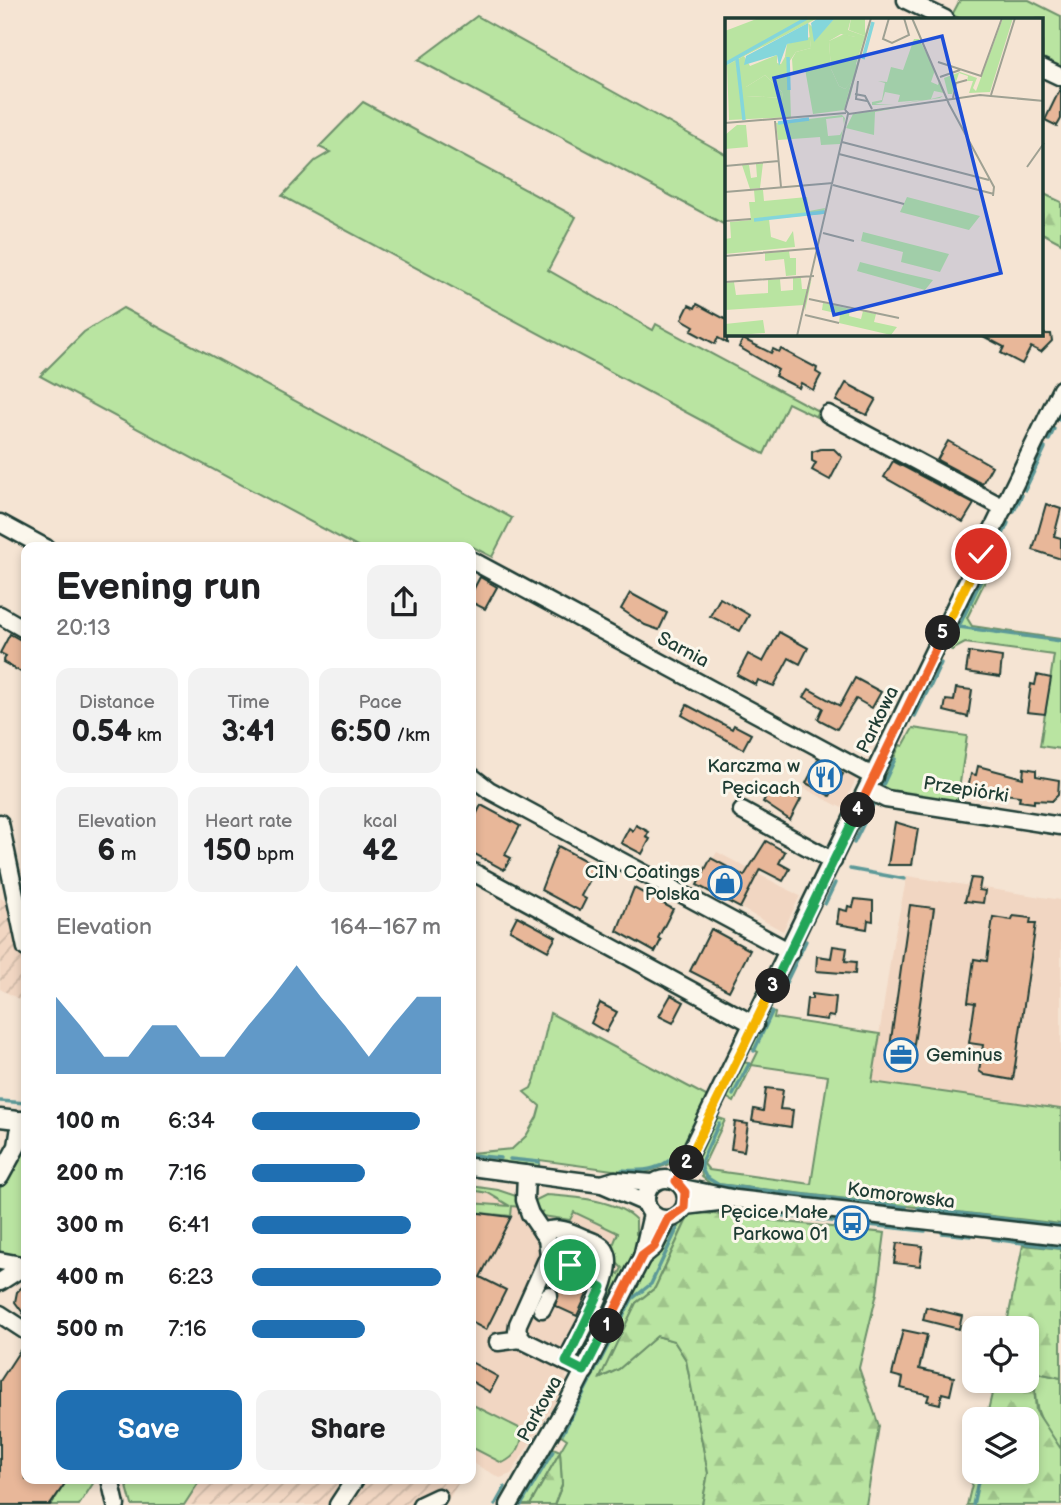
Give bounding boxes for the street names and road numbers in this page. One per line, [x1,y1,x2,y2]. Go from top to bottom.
street label: Sarnia [653,627,713,673]
street label: Parkowa [852,683,904,757]
street label: Przepiórki [922,772,1010,808]
street label: Komorowska [846,1178,956,1214]
street label: Parkowa [513,1372,567,1446]

